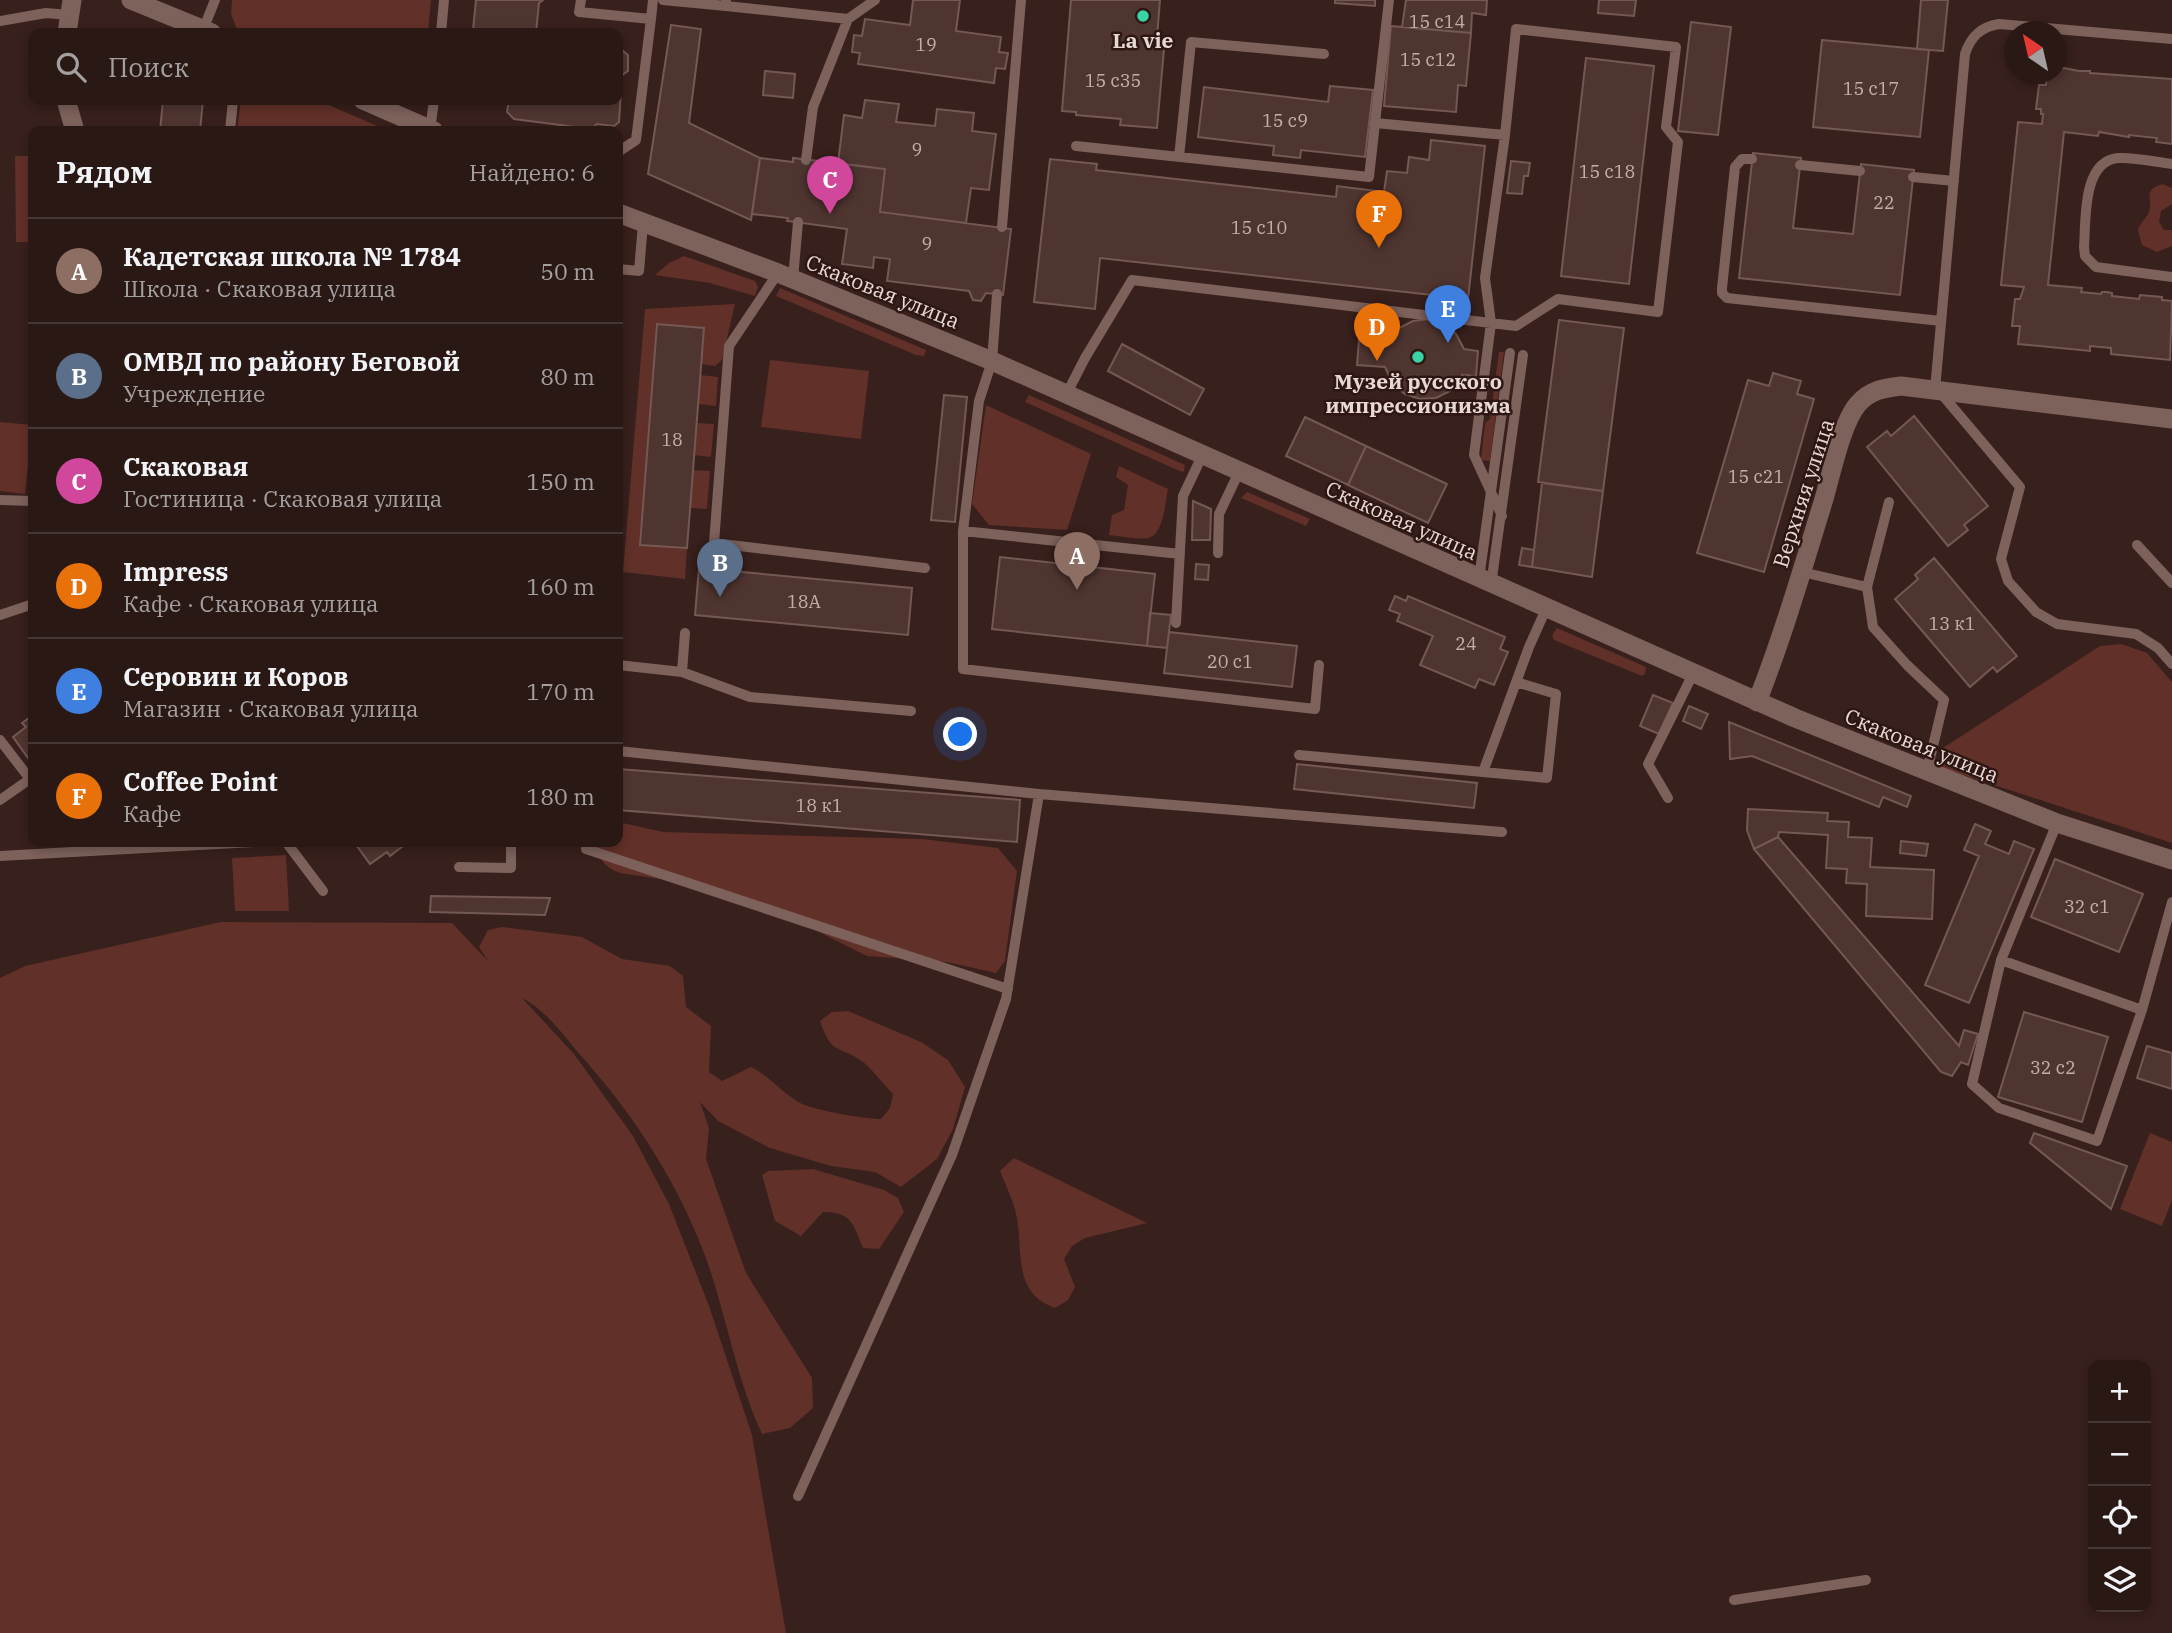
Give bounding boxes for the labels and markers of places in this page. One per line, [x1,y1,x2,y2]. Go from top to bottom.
marker: La vie [1135,8,1151,24]
place label: La vie [1113,26,1174,54]
pin: C [807,156,853,214]
pin: F [1356,190,1402,248]
pin: E [1425,285,1471,343]
pin: D [1354,303,1400,361]
marker: Музей русского импрессионизма [1410,349,1426,365]
place label: Музей русского импрессионизма [1325,367,1511,419]
pin: A [1054,532,1100,590]
pin: B [697,539,743,597]

